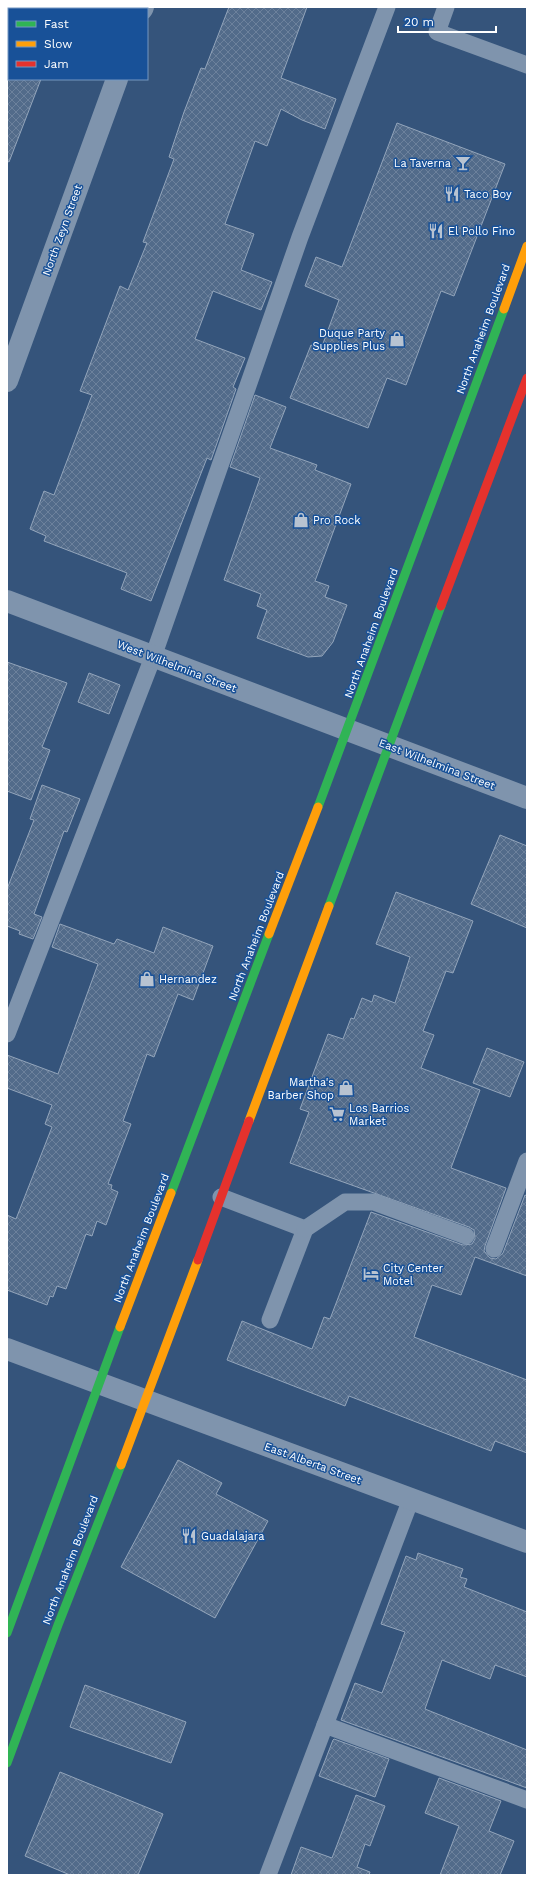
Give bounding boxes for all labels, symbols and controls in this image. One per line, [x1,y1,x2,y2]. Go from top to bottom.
legend [8,8,148,80]
scale bar [398,8,496,34]
text: 20 m [404,15,434,29]
text: Fast [44,17,69,31]
text: Slow [44,37,72,51]
text: Jam [44,57,69,71]
bar icon: La Taverna [454,154,472,172]
place label: La Taverna [394,157,451,170]
street label: North Zeyn Street [40,182,85,278]
restaurant icon: Taco Boy [443,185,461,203]
place label: Taco Boy [464,188,512,201]
restaurant icon: El Pollo Fino [427,222,445,240]
place label: El Pollo Fino [448,225,515,238]
street label: North Anaheim Boulevard [454,262,513,396]
place label: Duque Party Supplies Plus [313,327,385,353]
shop icon: Duque Party Supplies Plus [388,330,406,348]
shop icon: Pro Rock [292,511,310,529]
place label: Pro Rock [313,514,361,527]
street label: North Anaheim Boulevard [342,566,401,700]
street label: West Wilhelmina Street [115,638,239,695]
street label: East Wilhelmina Street [377,736,497,793]
street label: North Anaheim Boulevard [226,870,287,1003]
shop icon: Hernandez [138,970,156,988]
place label: Hernandez [159,973,217,986]
place label: Martha's Barber Shop [268,1076,334,1102]
shop icon: Martha's Barber Shop [337,1079,355,1097]
place label: Los Barrios Market [349,1102,409,1128]
supermarket icon: Los Barrios Market [328,1105,346,1123]
street label: North Anaheim Boulevard [111,1172,172,1305]
place label: City Center Motel [383,1262,444,1288]
hotel icon: City Center Motel [362,1265,380,1283]
street label: East Alberta Street [262,1440,364,1487]
street label: North Anaheim Boulevard [40,1494,101,1627]
restaurant icon: Guadalajara [180,1527,198,1545]
place label: Guadalajara [201,1530,264,1543]

